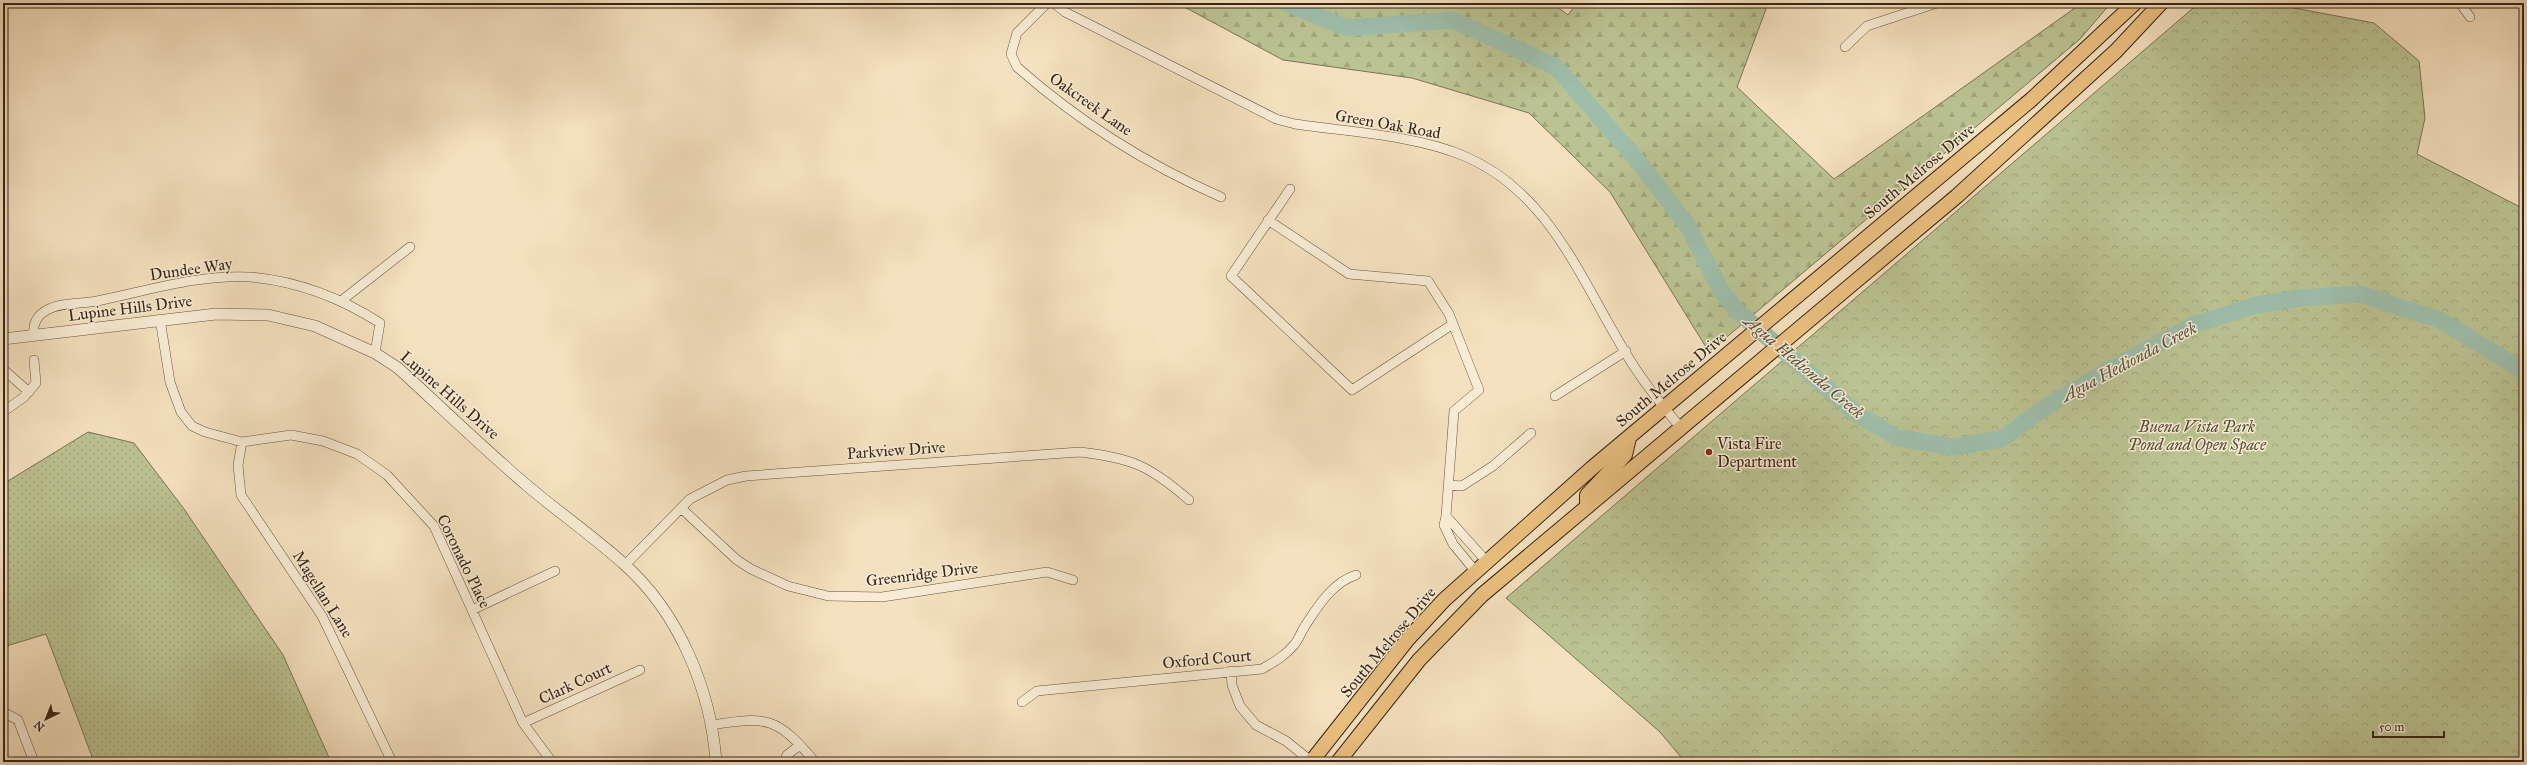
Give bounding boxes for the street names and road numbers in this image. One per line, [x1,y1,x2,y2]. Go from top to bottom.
street label: Oakcreek Lane [1046,68,1136,140]
street label: Green Oak Road [1334,105,1442,143]
street label: South Melrose Drive [1860,119,1978,223]
street label: Dundee Way [149,254,234,284]
street label: Lupine Hills Drive [67,291,193,325]
street label: South Melrose Drive [1612,327,1730,431]
street label: Lupine Hills Drive [397,347,504,443]
street label: Parkview Drive [846,437,946,463]
street label: Coronado Place [433,511,495,611]
street label: Magellan Lane [288,547,357,642]
street label: Greenridge Drive [865,558,979,591]
street label: South Melrose Drive [1336,583,1440,701]
street label: Oxford Court [1162,646,1253,672]
street label: Clark Court [536,658,615,708]

